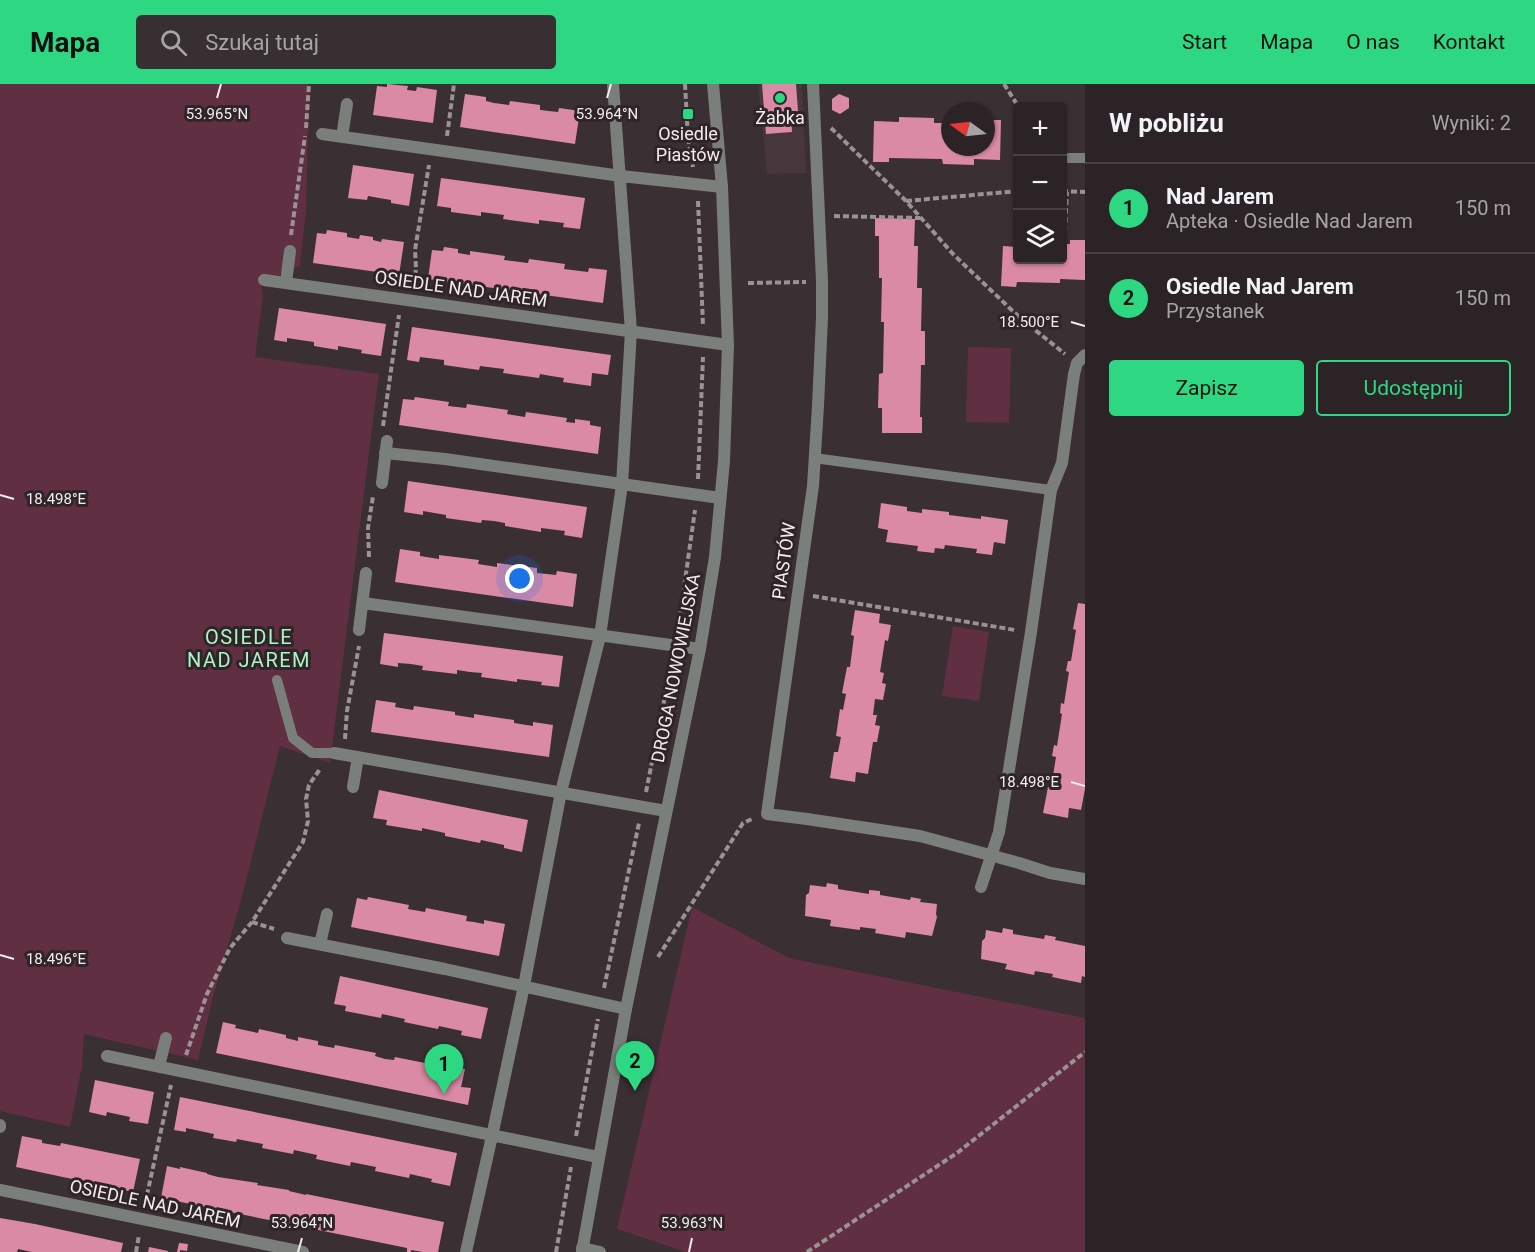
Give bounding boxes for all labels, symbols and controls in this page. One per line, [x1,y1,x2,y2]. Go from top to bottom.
search box [136,15,556,69]
text: Mapa [30,26,100,59]
icon: search [157,26,190,59]
text: Szukaj tutaj [205,30,319,55]
text: Start [1182,30,1227,54]
text: Mapa [1260,30,1313,54]
text: O nas [1346,30,1400,54]
text: Kontakt [1433,30,1505,54]
marker: Żabka [773,91,787,105]
north arrow [941,102,995,156]
map controls [1013,102,1067,264]
button: + [1013,102,1067,156]
text: 53.965°N [186,105,248,123]
text: 53.964°N [576,105,638,123]
marker: Osiedle Piastów [681,107,695,121]
place label: Żabka [755,107,805,128]
text: W pobliżu [1109,108,1224,138]
text: Wyniki: 2 [1432,111,1511,135]
place label: Osiedle Piastów [656,123,721,165]
button: − [1013,156,1067,210]
text: Nad Jarem [1166,184,1274,209]
text: 1 [1123,196,1134,220]
text: 150 m [1455,196,1511,220]
text: Apteka · Osiedle Nad Jarem [1166,209,1413,233]
button: layers [1013,210,1067,264]
street label: OSIEDLE NAD JAREM [373,266,549,311]
text: Osiedle Nad Jarem [1166,274,1354,299]
text: 2 [1123,286,1134,310]
text: 150 m [1455,286,1511,310]
text: Przystanek [1166,299,1264,323]
text: 18.500°E [999,313,1060,331]
button: Zapisz [1109,360,1304,416]
button: Udostępnij [1316,360,1511,416]
text: 18.498°E [26,490,87,508]
street label: PIASTÓW [768,521,799,601]
your location [505,564,534,593]
street label: DROGA NOWOWIEJSKA [647,571,704,764]
district label: OSIEDLE NAD JAREM [187,625,311,672]
text: 18.498°E [999,773,1060,791]
text: 18.496°E [26,950,87,968]
pin: 2 [616,1042,654,1091]
pin: 1 [424,1044,464,1094]
street label: OSIEDLE NAD JAREM [68,1175,242,1232]
text: 53.964°N [271,1214,333,1232]
text: 53.963°N [661,1214,723,1232]

